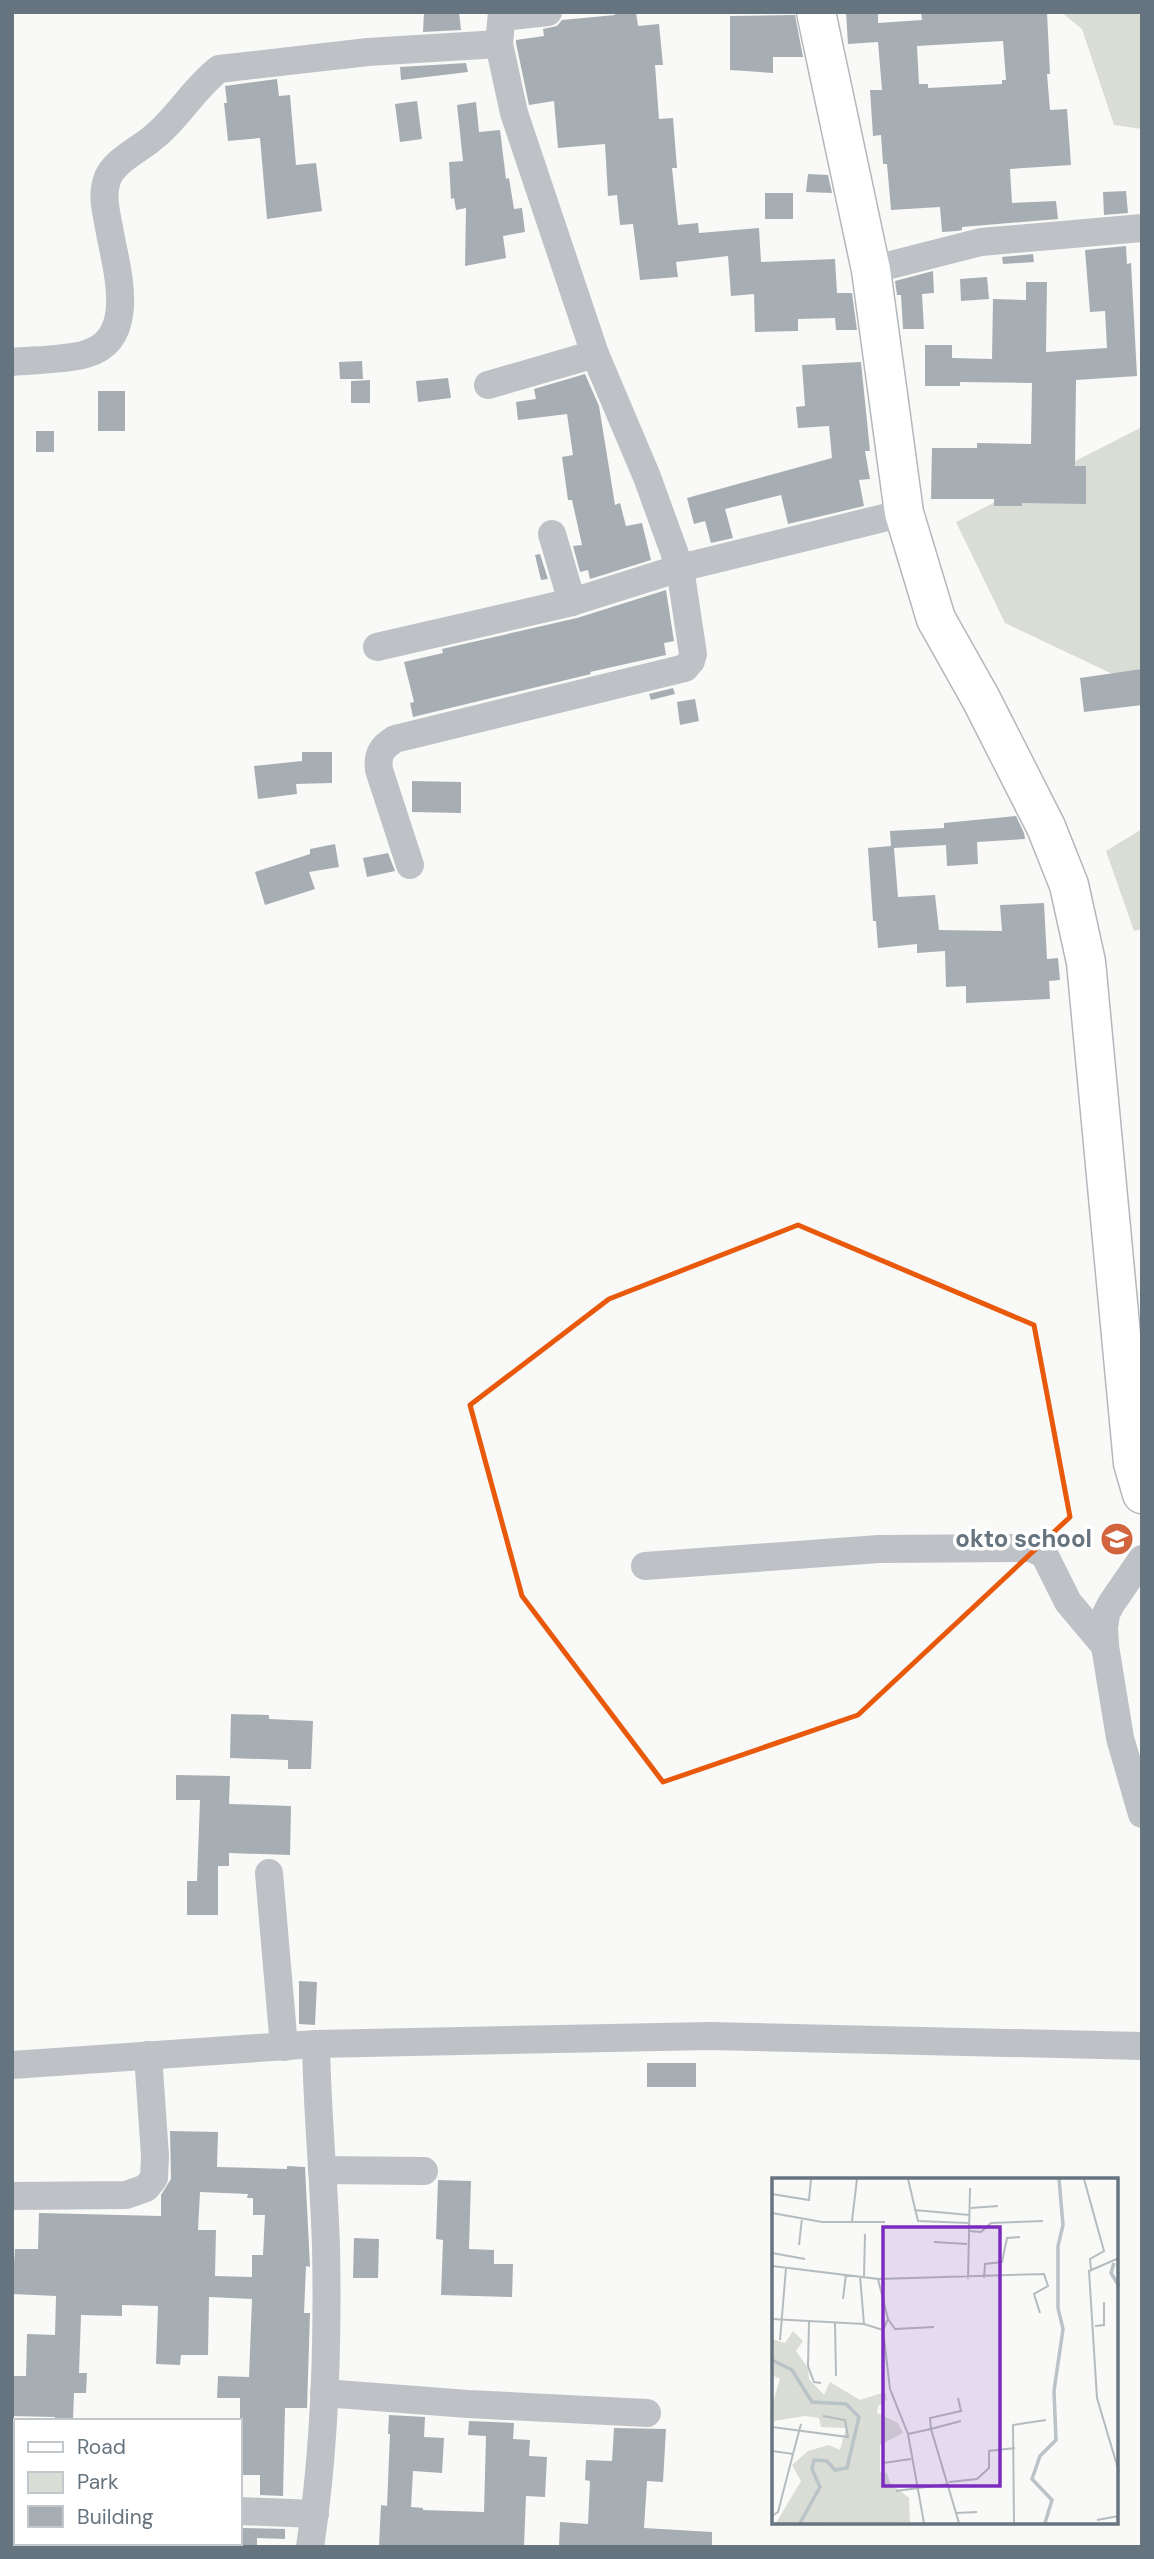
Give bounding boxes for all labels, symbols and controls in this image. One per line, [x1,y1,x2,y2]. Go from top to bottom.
school or university icon: okto school [1098,1520,1136,1558]
place label: okto school [955,1523,1092,1554]
inset map [772,2178,1119,2524]
legend [14,2419,242,2545]
text: Road [77,2433,126,2461]
text: Park [77,2468,119,2496]
text: Building [77,2503,154,2531]

